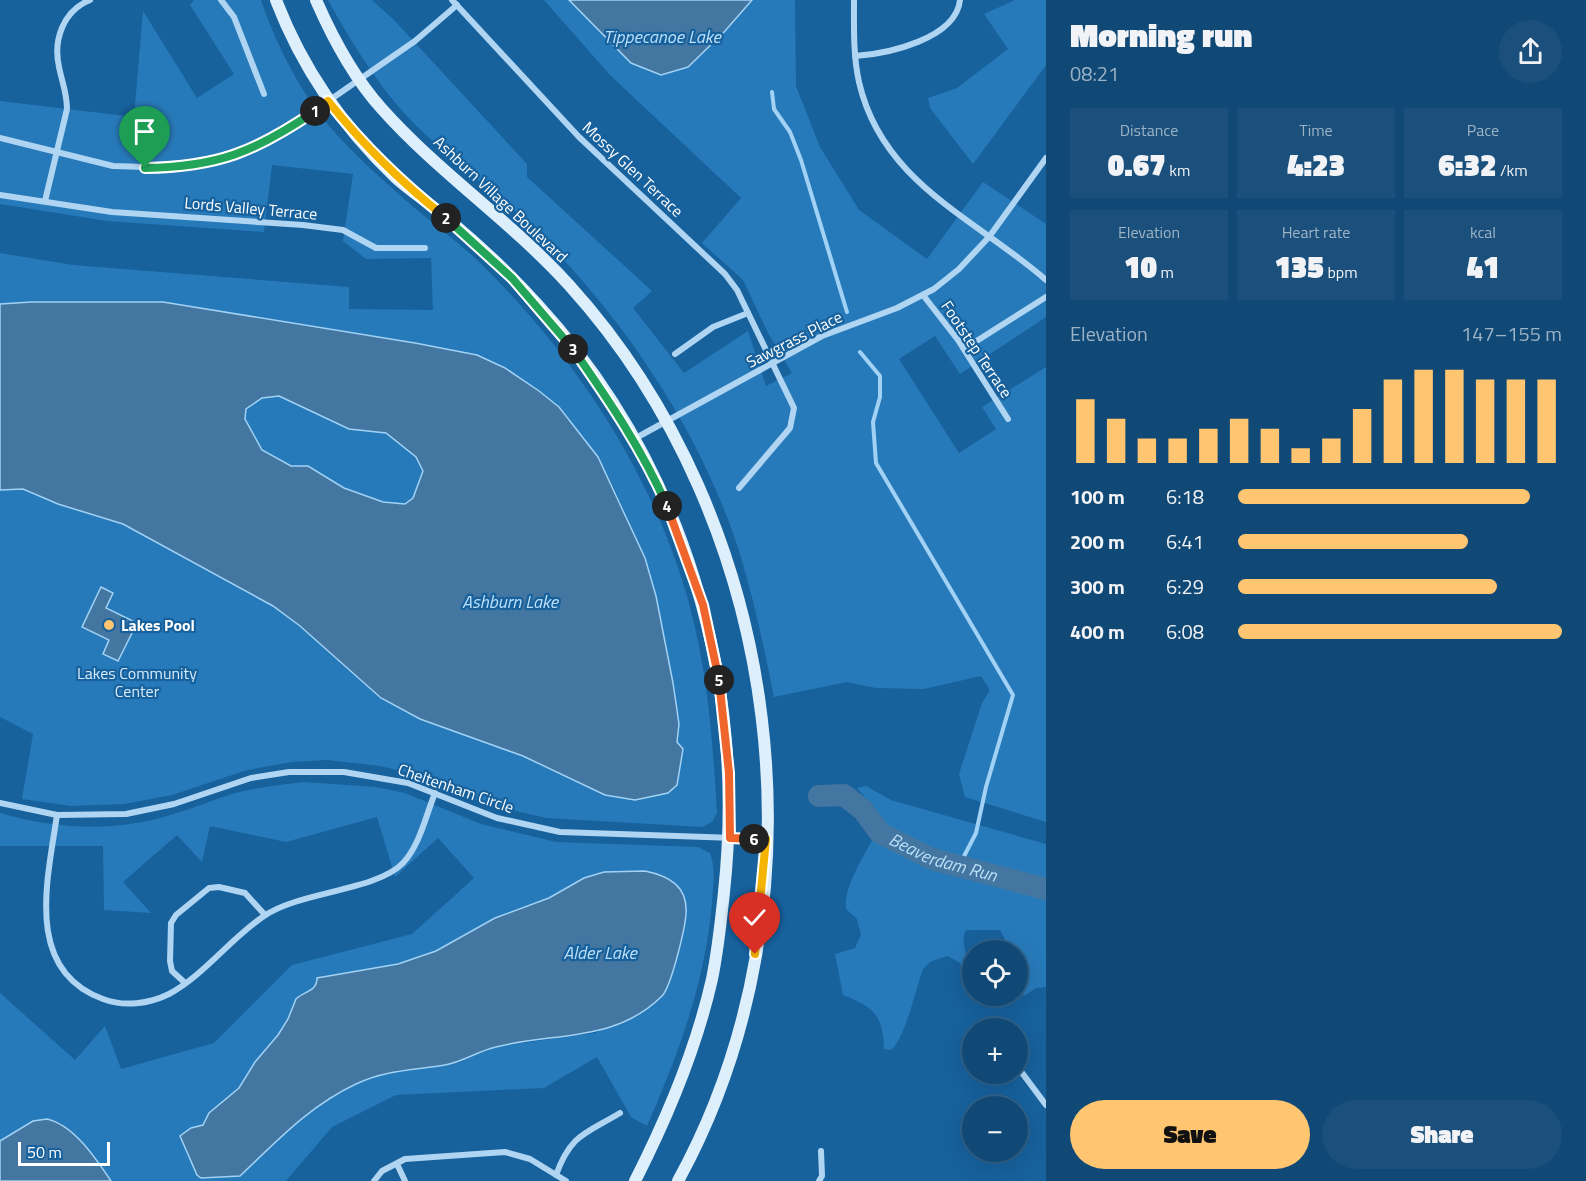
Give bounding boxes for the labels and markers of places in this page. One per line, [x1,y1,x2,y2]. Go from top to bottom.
pin: 1 [300,96,330,126]
pin [119,106,170,168]
pin: 2 [431,203,461,233]
pin: 3 [558,334,588,364]
pin: 4 [652,491,682,521]
place label: Lakes Pool [121,613,195,637]
marker: Lakes Pool [102,618,116,632]
pin: 5 [704,665,734,695]
pin: 6 [739,824,769,854]
pin [729,892,780,954]

